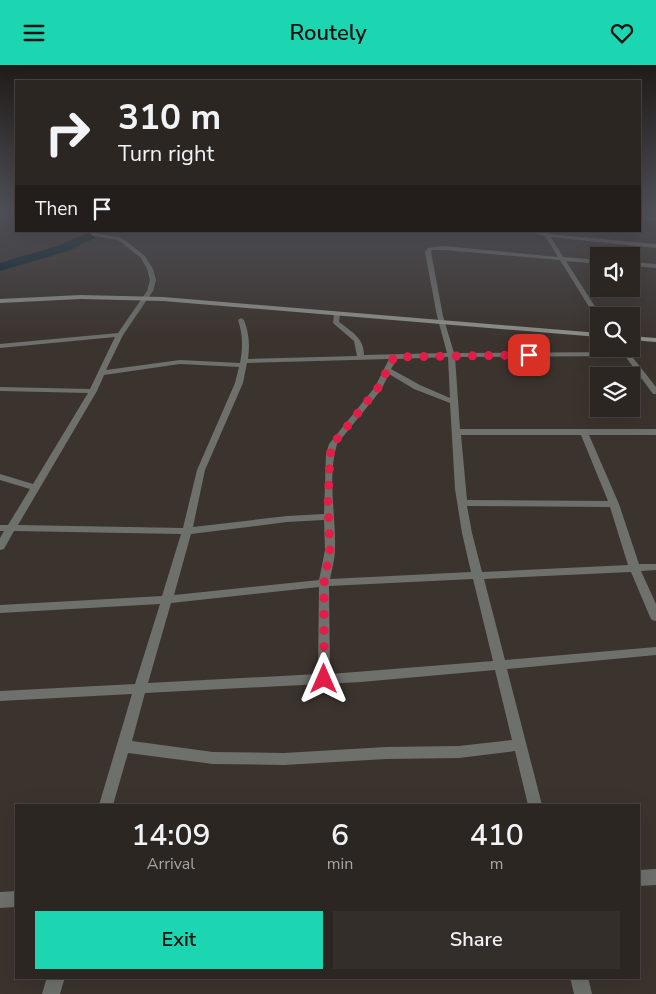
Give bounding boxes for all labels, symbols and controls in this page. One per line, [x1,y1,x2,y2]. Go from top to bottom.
text: Routely [289,18,367,48]
icon: menu [20,19,48,47]
icon: heart [608,19,636,47]
text: 310 m [118,94,221,141]
icon: right [35,100,100,165]
text: Turn right [118,139,214,169]
icon: arrive [88,195,116,223]
text: Then [35,196,78,222]
map controls [590,247,640,417]
button: sound [590,247,640,297]
button: search [590,307,640,357]
pin [508,334,550,376]
icon: arrive [515,341,543,369]
button: layers [590,367,640,417]
position arrow [297,652,349,704]
text: 14:09 [131,815,210,856]
text: 6 [331,815,349,856]
text: 410 [470,815,524,856]
text: Arrival [147,853,195,875]
text: min [327,853,353,875]
text: m [490,853,504,875]
button: Exit [35,911,323,969]
button: Share [333,911,620,969]

